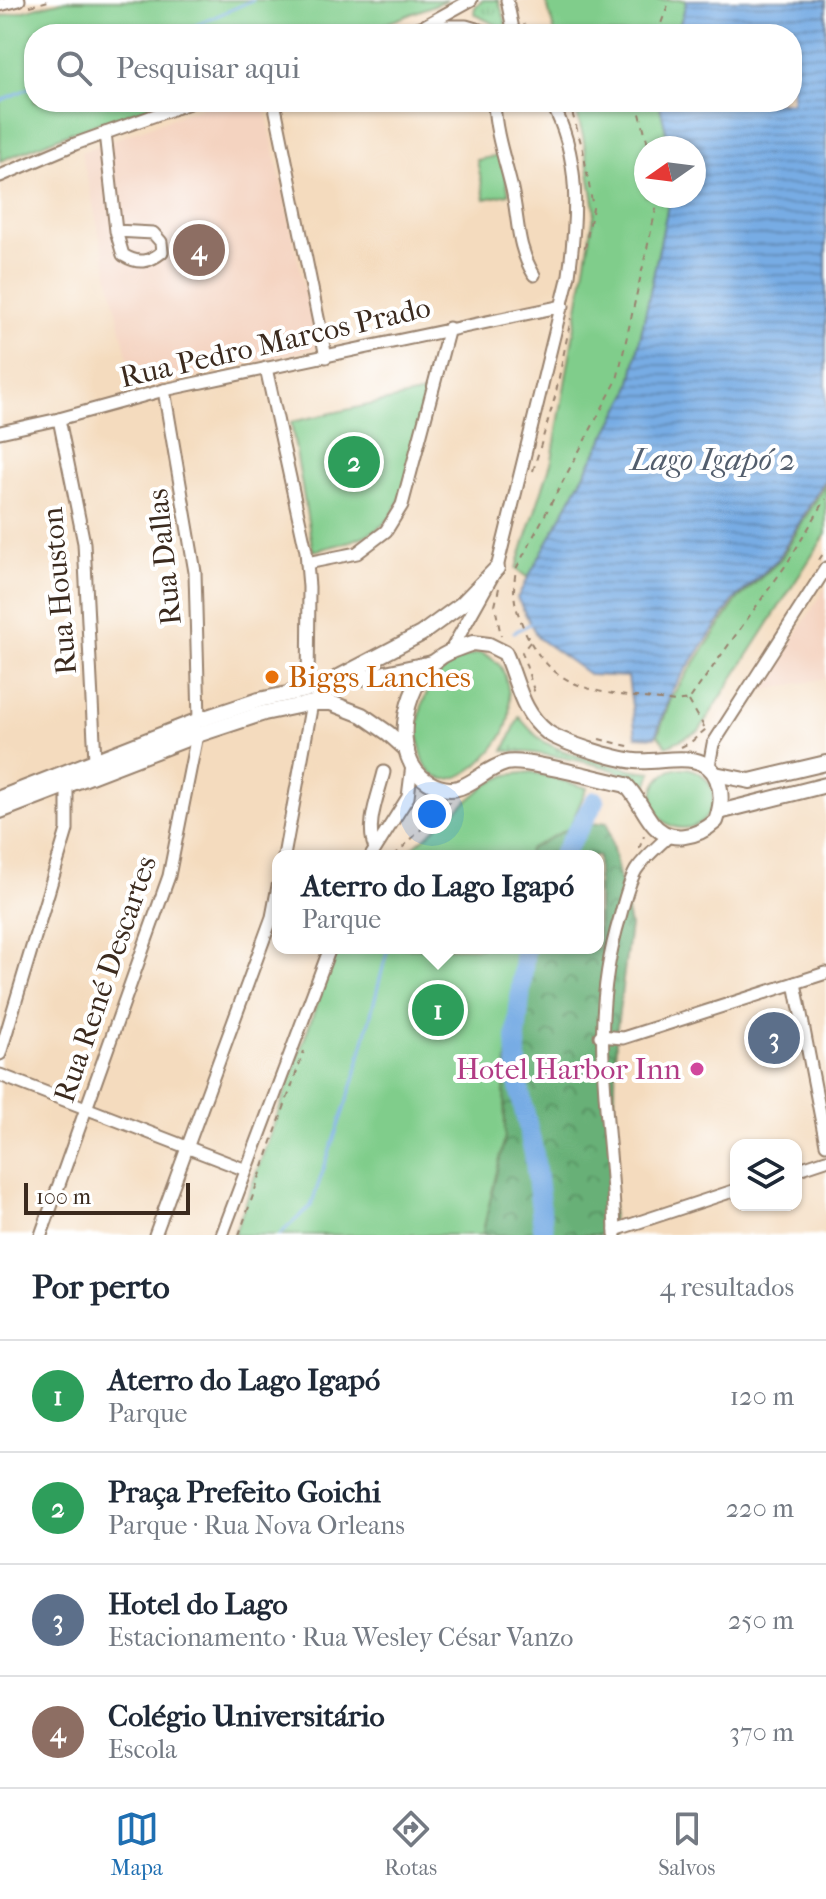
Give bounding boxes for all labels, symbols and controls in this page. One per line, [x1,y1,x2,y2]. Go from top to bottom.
search box [24,24,802,112]
icon: search [52,46,96,90]
text: Pesquisar aqui [116,51,300,86]
north arrow [634,136,706,208]
pin: 4 [173,220,225,280]
street label: Rua Pedro Marcos Prado [116,290,434,395]
pin: 2 [328,432,380,492]
water label: Lago Igapó 2 [629,441,795,478]
street label: Rua Dallas [140,487,189,627]
street label: Rua Houston [35,505,84,676]
place label: Biggs Lanches [288,660,471,695]
marker: Biggs Lanches [263,668,281,686]
your location [412,794,452,834]
popup [272,850,604,954]
street label: Rua René Descartes [47,851,164,1107]
text: Aterro do Lago Igapó [302,869,574,904]
text: Parque [302,904,381,935]
pin: 1 [412,980,464,1040]
pin: 3 [748,1008,800,1068]
place label: Hotel Harbor Inn [456,1052,682,1087]
marker: Hotel Harbor Inn [688,1060,706,1078]
map controls [730,1139,802,1211]
button: layers [730,1139,802,1211]
scale bar [24,1179,190,1215]
text: 100 m [36,1184,91,1210]
text: Por perto [32,1267,170,1307]
text: 4 resultados [660,1272,794,1303]
text: Aterro do Lago Igapó [108,1363,380,1398]
text: 1 [53,1381,63,1412]
text: 120 m [730,1381,794,1412]
text: Parque [108,1398,187,1429]
text: Praça Prefeito Goichi [108,1475,381,1510]
text: 2 [51,1493,65,1524]
text: 220 m [726,1493,794,1524]
text: Parque · Rua Nova Orleans [108,1510,405,1541]
text: Hotel do Lago [108,1587,288,1622]
text: 3 [53,1605,63,1636]
text: 250 m [728,1605,794,1636]
text: Estacionamento · Rua Wesley César Vanzo [108,1622,574,1653]
text: Colégio Universitário [108,1699,385,1734]
text: 4 [50,1717,66,1748]
text: 370 m [729,1717,794,1748]
text: Escola [108,1734,177,1765]
tab: Mapa [111,1807,163,1881]
tab: Rotas [384,1807,437,1881]
tab: Salvos [658,1807,715,1881]

